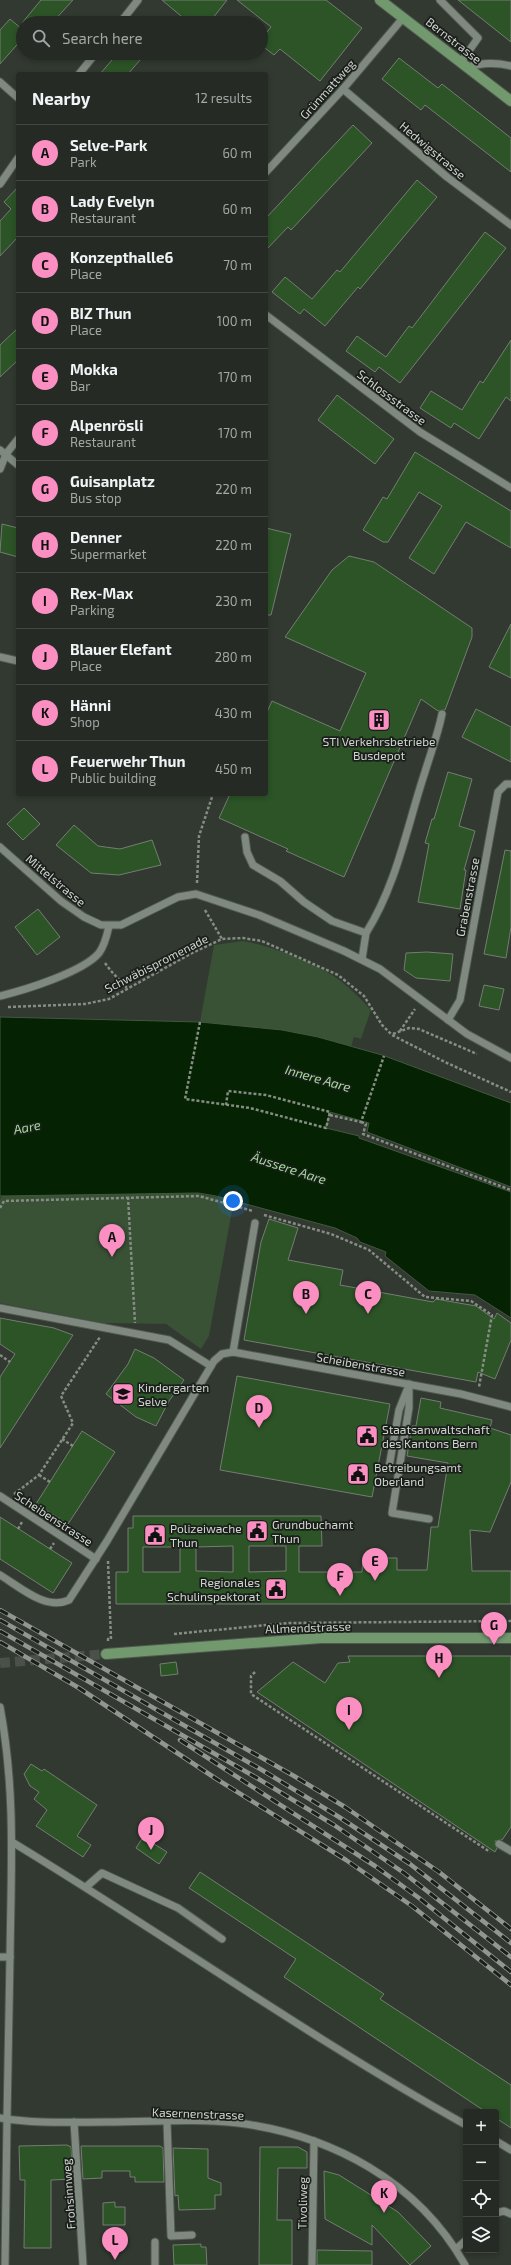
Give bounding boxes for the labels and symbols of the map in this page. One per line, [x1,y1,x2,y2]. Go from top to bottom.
street label: Bernstrasse [424,14,484,66]
street label: Grünmattweg [297,56,358,122]
street label: Hedwigstrasse [397,118,469,182]
street label: Schlossstrasse [355,366,429,428]
building icon: STI Verkehrsbetriebe Busdepot [366,707,392,733]
place label: STI Verkehrsbetriebe Busdepot [323,734,435,762]
street label: Mittelstrasse [23,851,89,909]
street label: Grabenstrasse [453,856,481,938]
street label: Schwäbispromenade [102,931,210,995]
water label: Innere Aare [283,1061,353,1095]
water label: Aare [11,1117,42,1138]
water label: Äussere Aare [249,1148,328,1188]
your location [223,1191,243,1211]
pin: A [99,1224,125,1257]
pin: B [293,1281,319,1314]
pin: C [355,1281,381,1314]
street label: Scheibenstrasse [315,1349,407,1379]
place label: Kindergarten Selve [138,1380,209,1408]
school or university icon: Kindergarten Selve [110,1381,136,1407]
pin: D [246,1395,272,1428]
place label: Staatsanwaltschaft des Kantons Bern [382,1422,490,1450]
public building icon: Staatsanwaltschaft des Kantons Bern [354,1423,380,1449]
place label: Betreibungsamt Oberland [374,1460,462,1488]
public building icon: Betreibungsamt Oberland [345,1461,371,1487]
street label: Scheibenstrasse [12,1488,96,1548]
place label: Grundbuchamt Thun [272,1517,354,1545]
public building icon: Grundbuchamt Thun [244,1518,270,1544]
place label: Polizeiwache Thun [170,1521,242,1549]
public building icon: Polizeiwache Thun [142,1522,168,1548]
pin: E [362,1548,388,1581]
pin: F [327,1563,353,1596]
place label: Regionales Schulinspektorat [167,1575,260,1603]
public building icon: Regionales Schulinspektorat [263,1576,289,1602]
pin: G [481,1612,507,1645]
street label: Allmendstrasse [265,1619,351,1635]
pin: H [426,1645,452,1678]
pin: I [336,1697,362,1730]
pin: J [138,1817,164,1850]
street label: Kasernenstrasse [152,2104,244,2122]
street label: Frohsinnweg [59,2158,77,2230]
street label: Tivoliweg [295,2176,309,2229]
pin: K [371,2180,397,2213]
pin: L [102,2227,128,2260]

